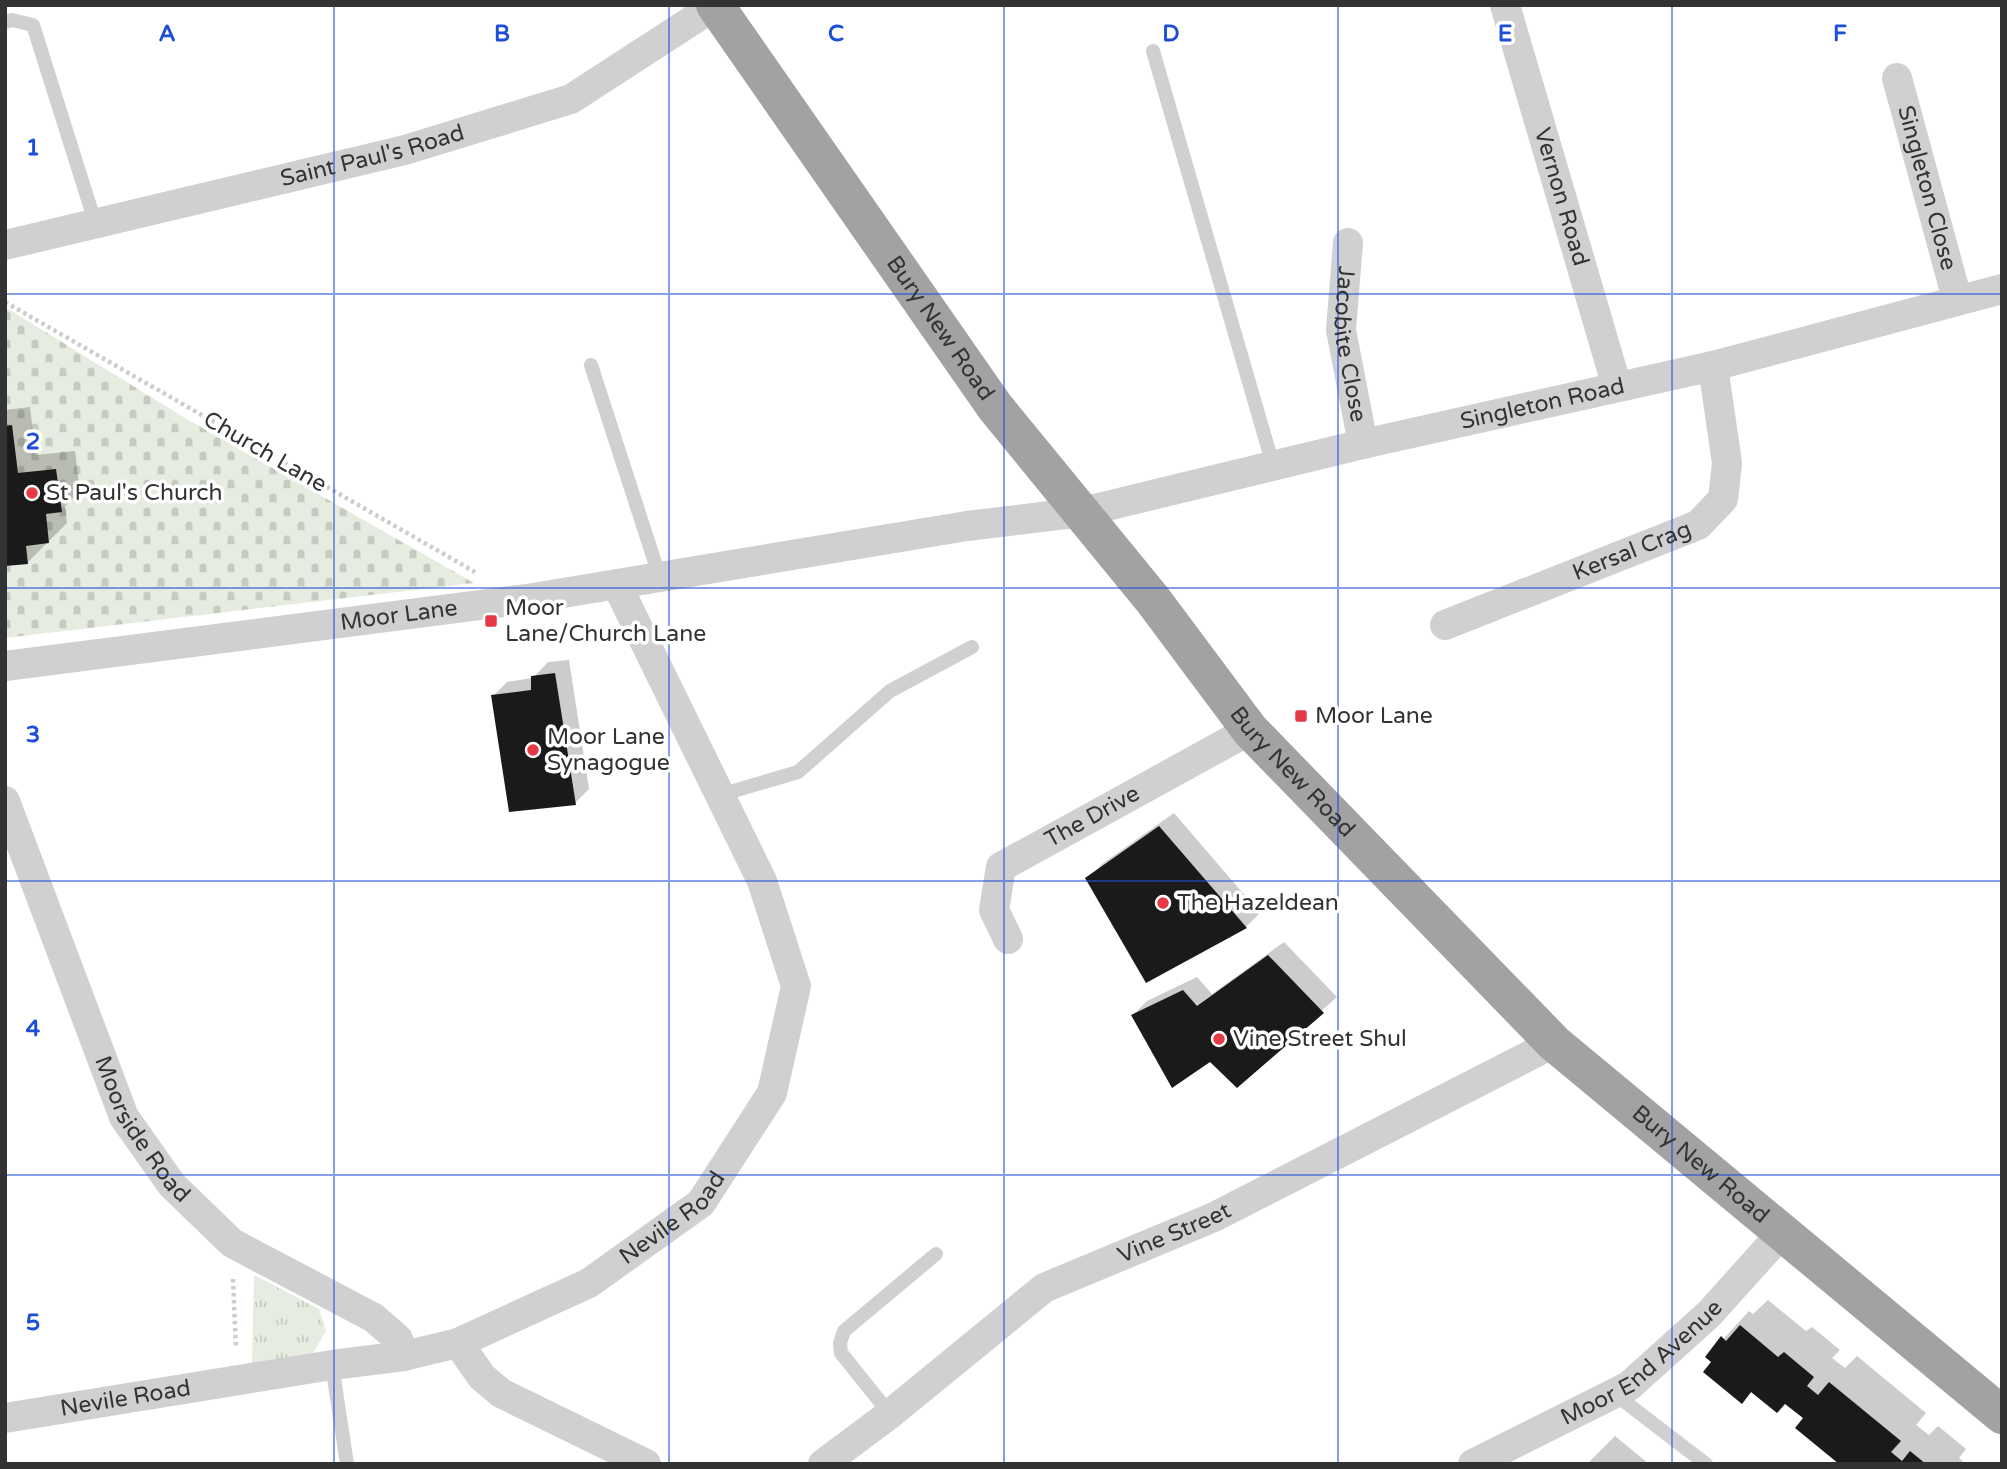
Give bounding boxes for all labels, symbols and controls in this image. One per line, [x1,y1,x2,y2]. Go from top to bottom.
text: A [158,20,176,48]
text: B [494,20,510,48]
text: C [828,20,844,48]
text: D [1162,20,1180,48]
text: E [1498,20,1512,48]
text: F [1833,20,1847,48]
street label: Singleton Close [1891,103,1963,273]
street label: Saint Paul's Road [278,119,468,193]
street label: Vernon Road [1528,125,1595,269]
text: 1 [26,134,40,162]
street label: Bury New Road [880,251,1000,406]
street label: Jacobite Close [1327,265,1372,424]
street label: Singleton Road [1458,372,1627,436]
street label: Church Lane [198,405,332,499]
text: 2 [26,428,40,456]
place label: St Paul's Church [46,479,223,507]
marker: St Paul's Church [24,485,40,501]
street label: Kersal Crag [1569,515,1695,587]
street label: Moor Lane [339,594,459,637]
place label: Moor Lane/Church Lane [505,594,706,648]
marker: Moor Lane/Church Lane [483,613,499,629]
street label: Bury New Road [1223,701,1361,843]
place label: Moor Lane [1315,702,1433,730]
marker: Moor Lane [1293,708,1309,724]
text: 3 [26,721,40,749]
place label: Moor Lane Synagogue [547,723,670,777]
marker: Moor Lane Synagogue [525,742,541,758]
street label: The Drive [1040,780,1144,854]
place label: The Hazeldean [1177,889,1339,917]
marker: The Hazeldean [1155,895,1171,911]
text: 4 [26,1015,41,1043]
place label: Vine Street Shul [1233,1025,1407,1053]
marker: Vine Street Shul [1211,1031,1227,1047]
street label: Moorside Road [88,1052,196,1209]
street label: Bury New Road [1626,1099,1775,1230]
street label: Nevile Road [614,1166,732,1271]
street label: Vine Street [1114,1197,1236,1270]
street label: Moor End Avenue [1556,1294,1729,1432]
text: 5 [26,1309,40,1337]
street label: Nevile Road [58,1374,193,1423]

